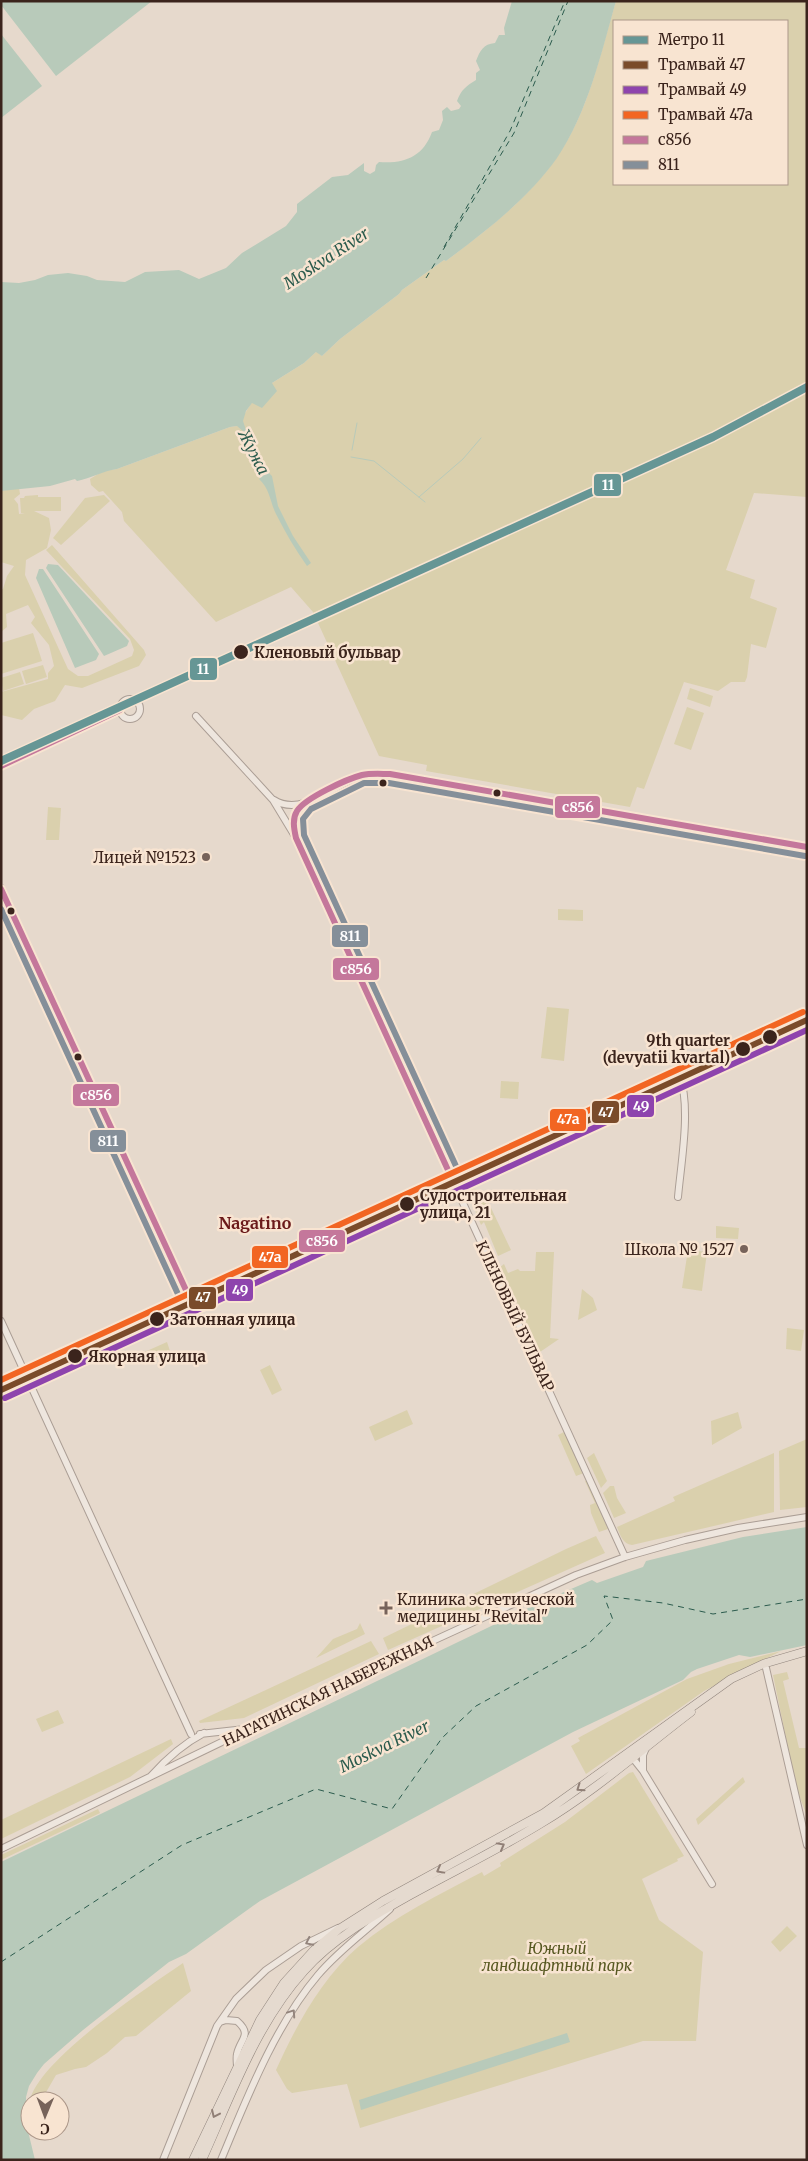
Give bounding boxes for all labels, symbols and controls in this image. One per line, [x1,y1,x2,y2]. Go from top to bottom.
legend [613,20,788,185]
text: Метро 11 [658,30,725,49]
text: Трамвай 47 [658,55,746,74]
text: Трамвай 49 [658,80,747,99]
text: Трамвай 47а [658,105,753,124]
text: с856 [658,130,691,149]
text: 811 [658,155,680,174]
water label: Moskva River [279,223,373,294]
water label: Жужа [234,425,274,478]
line badge: 11 [593,473,622,497]
text: 11 [602,476,615,494]
marker: Кленовый бульвар [232,643,250,661]
place label: Кленовый бульвар [254,643,401,662]
line badge: 11 [189,657,218,681]
text: 11 [197,660,210,678]
unlabelled marker [378,778,388,788]
unlabelled marker [492,788,502,798]
line badge: с856 [554,795,601,819]
text: с856 [562,798,594,816]
place label: Лицей №1523 [93,848,196,867]
marker: Лицей №1523 [200,851,212,863]
unlabelled marker [6,906,16,916]
line badge: 811 [331,924,369,948]
text: 811 [340,927,361,945]
line badge: с856 [332,957,380,981]
text: с856 [340,960,372,978]
unlabelled marker [761,1028,779,1046]
place label: 9th quarter (devyatii kvartal) [603,1031,730,1067]
marker: 9th quarter (devyatii kvartal) [734,1040,752,1058]
unlabelled marker [73,1052,83,1062]
line badge: с856 [72,1083,120,1107]
text: с856 [80,1086,112,1104]
line badge: 49 [626,1094,655,1118]
text: 49 [633,1097,649,1115]
line badge: 47 [591,1100,620,1124]
text: 47 [598,1103,614,1121]
line badge: 47а [549,1108,587,1132]
text: 47а [556,1110,580,1128]
line badge: 811 [89,1129,127,1153]
text: 811 [98,1132,119,1150]
place label: Судостроительная улица, 21 [420,1186,567,1223]
marker: Судостроительная улица, 21 [398,1195,416,1213]
district label: Nagatino [219,1213,292,1233]
line badge: с856 [298,1229,346,1253]
text: с856 [306,1232,338,1250]
street label: КЛЕНОВЫЙ БУЛЬВАР [472,1237,559,1395]
place label: Школа № 1527 [625,1240,734,1259]
marker: Школа № 1527 [738,1243,750,1255]
line badge: 47а [251,1245,289,1269]
text: 47а [258,1248,282,1266]
line badge: 49 [225,1278,254,1302]
text: 49 [232,1281,248,1299]
line badge: 47 [188,1286,217,1310]
text: 47 [195,1288,211,1306]
marker: Затонная улица [148,1310,166,1328]
place label: Затонная улица [170,1310,296,1329]
marker: Якорная улица [66,1347,84,1365]
place label: Якорная улица [88,1347,206,1366]
place label: Клиника эстетической медицины "Revital" [397,1590,575,1626]
marker: Клиника эстетической медицины "Revital" [379,1601,393,1615]
street label: НАГАТИНСКАЯ НАБЕРЕЖНАЯ [219,1631,437,1750]
water label: Moskva River [335,1715,433,1777]
one-way arrow [577,1782,586,1791]
one-way arrow [496,1842,505,1852]
one-way arrow [437,1864,446,1874]
one-way arrow [305,1936,314,1946]
park label: Южный ландшафтный парк [481,1939,633,1975]
one-way arrow [286,2009,295,2018]
north arrow [20,2091,70,2141]
one-way arrow [210,2109,221,2118]
text: С [40,2120,50,2138]

